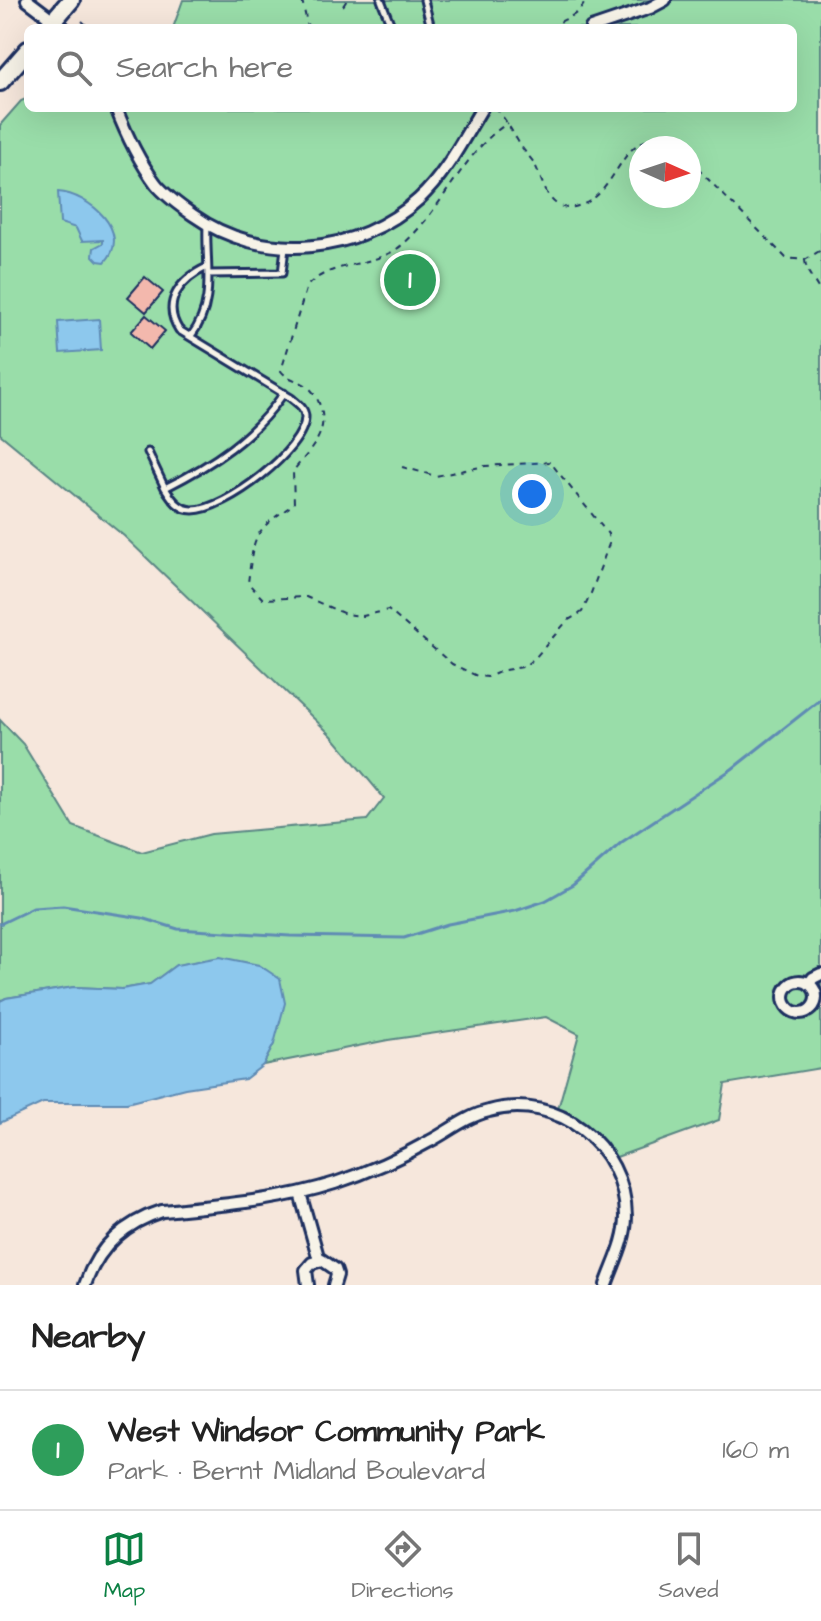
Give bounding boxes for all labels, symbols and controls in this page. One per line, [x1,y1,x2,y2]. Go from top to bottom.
search box [24,24,797,112]
icon: search [52,46,96,90]
text: Search here [116,47,293,89]
north arrow [629,136,701,208]
pin: 1 [384,250,436,310]
your location [512,474,552,514]
text: Nearby [32,1313,146,1361]
text: West Windsor Community Park [108,1411,545,1453]
text: 1 [56,1432,60,1468]
text: 160 m [722,1432,789,1468]
text: Park · Bernt Midland Boulevard [108,1453,485,1489]
tab: Map [102,1527,146,1606]
tab: Directions [351,1527,454,1606]
tab: Saved [659,1527,719,1606]

